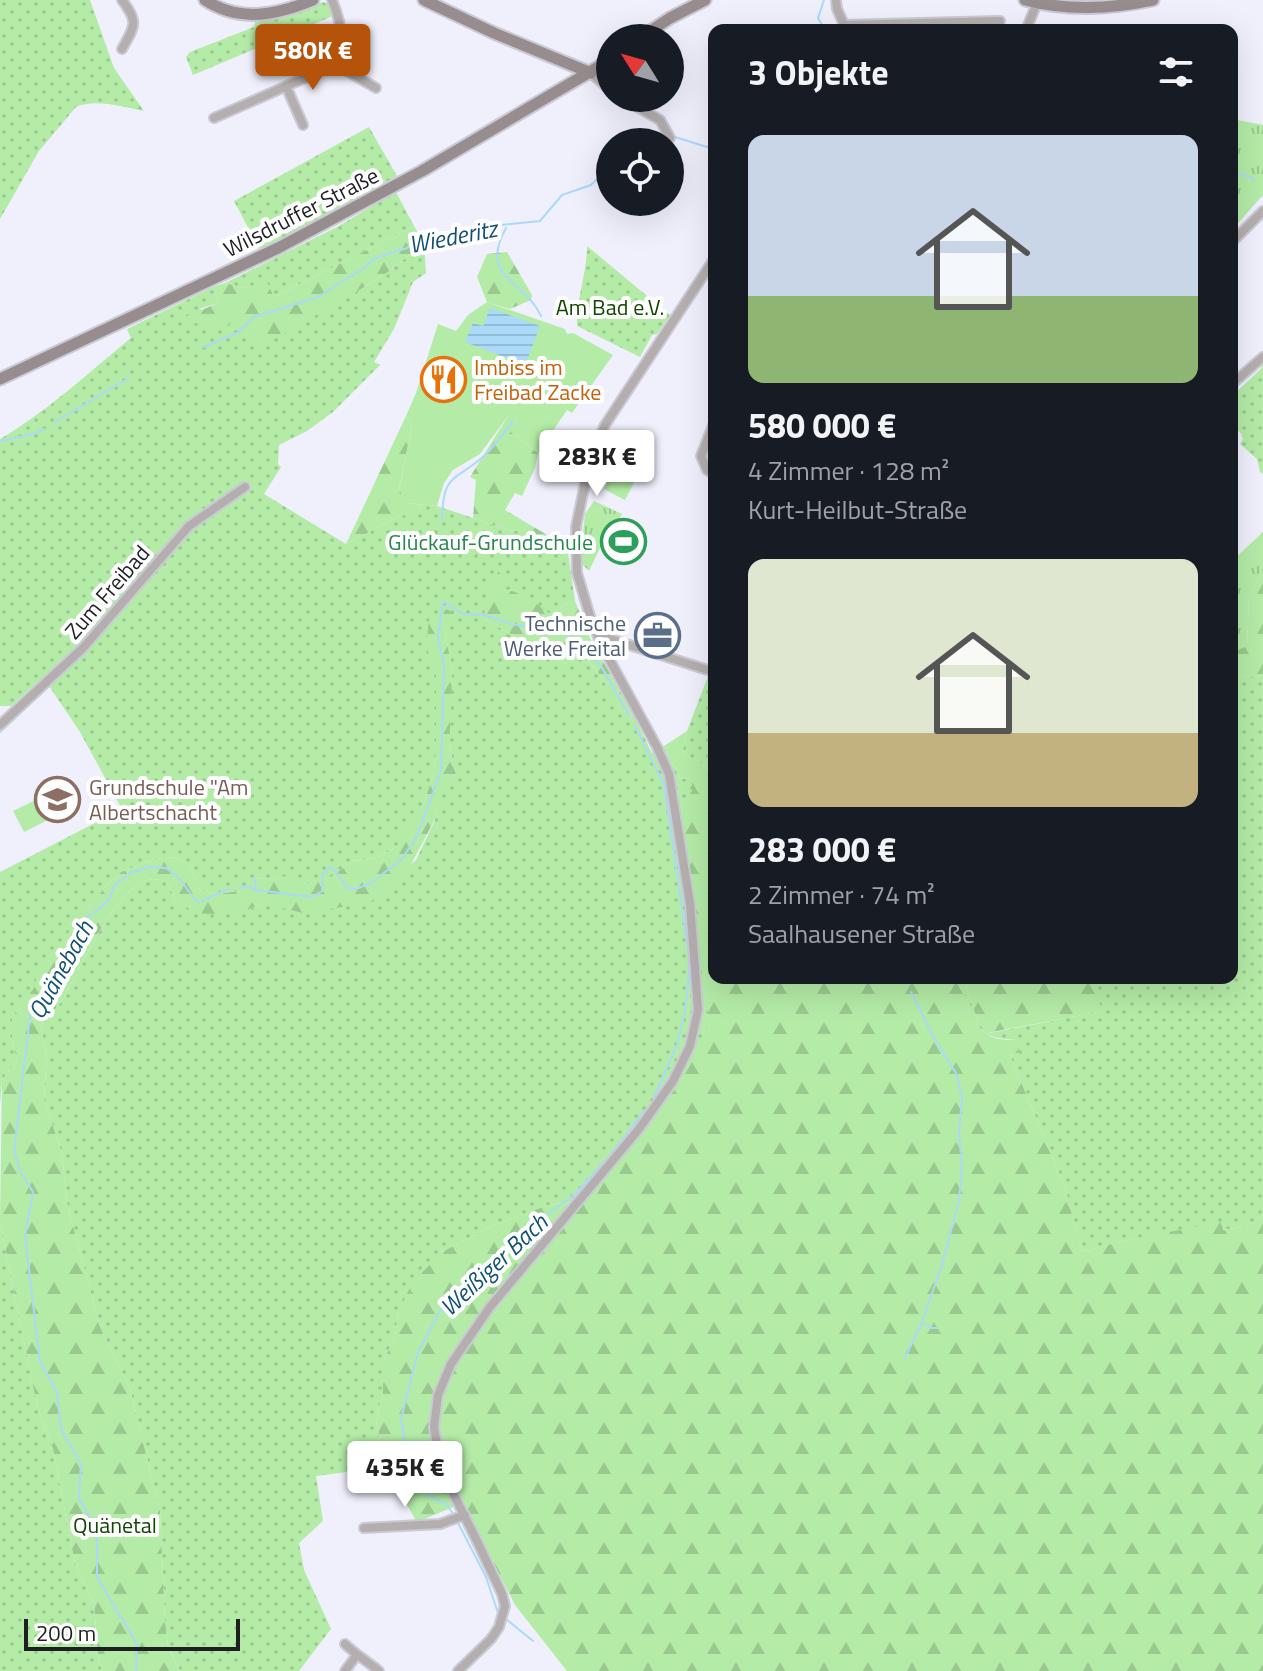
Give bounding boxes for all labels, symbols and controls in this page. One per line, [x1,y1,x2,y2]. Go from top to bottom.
pin: 580K € [248,24,378,92]
north arrow [596,24,684,112]
map controls [596,24,684,216]
text: 580K € [273,30,353,69]
text: 3 Objekte [748,46,889,98]
icon: filters [1154,50,1198,94]
button: locate [596,128,684,216]
street label: Wilsdruffer Straße [217,158,385,266]
icon: home [901,187,1045,331]
water label: Wiederitz [406,209,502,262]
park label: Am Bad e.V. [556,290,664,324]
place label: Imbiss im Freibad Zacke [474,350,601,409]
restaurant icon: Imbiss im Freibad Zacke [419,356,467,404]
text: 580 000 € [748,399,896,451]
pin: 283K € [532,430,662,498]
text: 283K € [557,436,637,475]
text: 4 Zimmer · 128 m² [748,451,949,490]
text: Kurt-Heilbut-Straße [748,490,967,529]
sports icon: Glückauf-Grundschule [600,518,648,566]
place label: Glückauf-Grundschule [388,525,593,559]
street label: Zum Freibad [56,537,158,647]
place label: Technische Werke Freital [504,606,626,665]
icon: home [901,611,1045,755]
office icon: Technische Werke Freital [633,612,681,660]
place label: Grundschule "Am Albertschacht [89,770,248,829]
school or university icon: Grundschule "Am Albertschacht [34,776,82,824]
text: 283 000 € [748,823,896,875]
text: 2 Zimmer · 74 m² [748,875,934,914]
water label: Quänebach [18,913,102,1025]
text: Saalhausener Straße [748,914,975,953]
water label: Weißiger Bach [431,1204,556,1324]
pin: 435K € [340,1441,470,1509]
text: 435K € [365,1447,445,1486]
park label: Quänetal [73,1508,157,1542]
scale bar [24,1615,240,1651]
text: 200 m [36,1616,96,1650]

